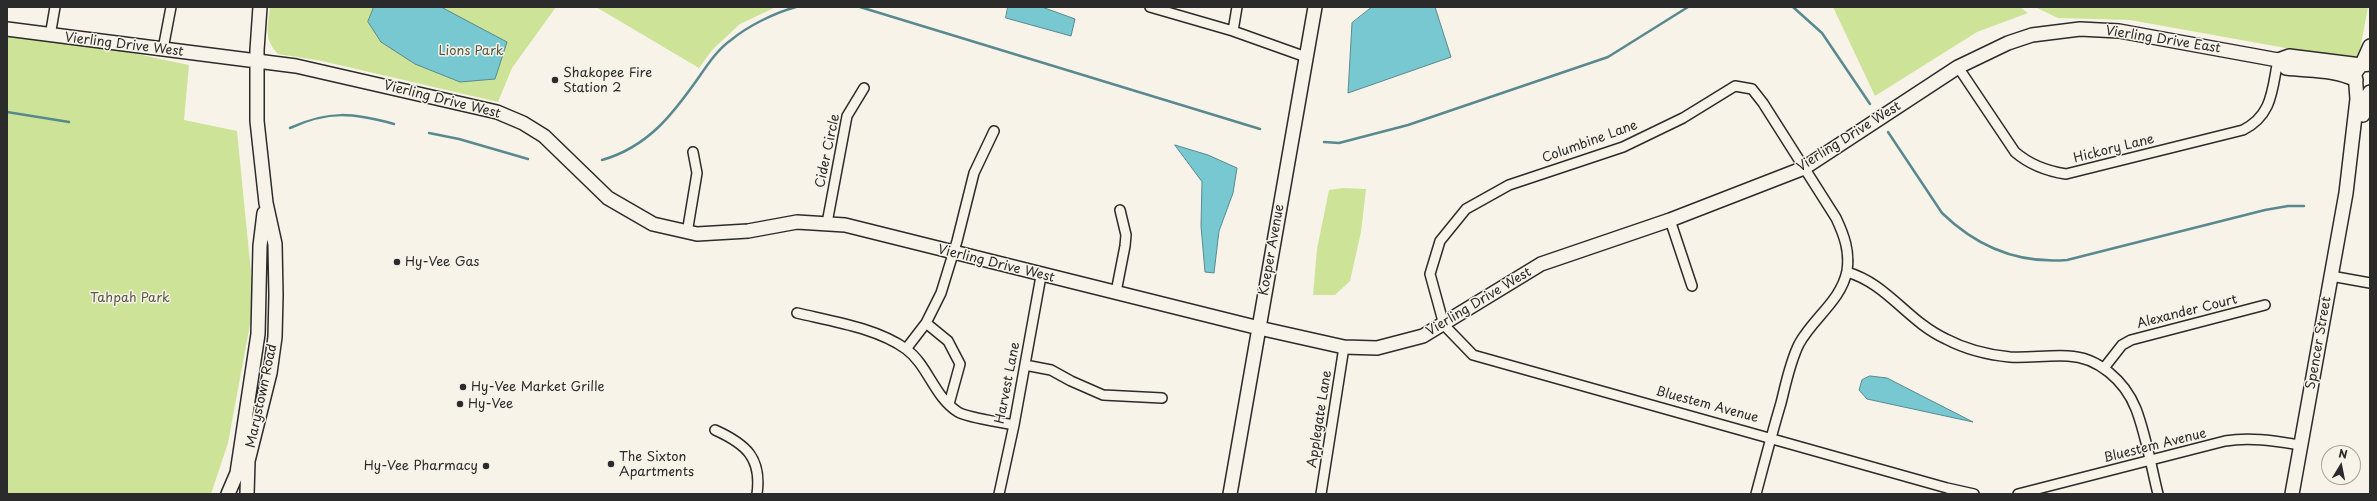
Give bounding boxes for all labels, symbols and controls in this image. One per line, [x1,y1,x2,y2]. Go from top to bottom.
street label: Vierling Drive East [2104,23,2222,57]
street label: Vierling Drive West [64,30,184,60]
park label: Lions Park [438,43,504,59]
place label: Shakopee Fire Station 2 [563,65,652,96]
marker: Shakopee Fire Station 2 [550,75,560,85]
street label: Vierling Drive West [382,78,502,122]
street label: Vierling Drive West [1794,99,1904,175]
street label: Cider Circle [813,113,843,189]
street label: Columbine Lane [1540,117,1640,167]
street label: Hickory Lane [2072,131,2156,167]
street label: Koeper Avenue [1256,203,1288,297]
street label: Vierling Drive West [936,242,1056,286]
place label: Hy-Vee Gas [405,254,479,270]
marker: Hy-Vee Gas [392,257,402,267]
street label: Vierling Drive West [1424,265,1534,339]
park label: Tahpah Park [90,290,170,306]
street label: Alexander Court [2135,292,2239,332]
street label: Spencer Street [2303,295,2335,391]
street label: Harvest Lane [992,341,1024,425]
street label: Marystown Road [243,343,281,449]
street label: Applegate Lane [1305,369,1335,469]
place label: Hy-Vee Market Grille [471,379,604,395]
marker: Hy-Vee Market Grille [458,382,468,392]
street label: Bluestem Avenue [1654,384,1760,426]
place label: Hy-Vee [468,396,513,412]
marker: Hy-Vee [455,399,465,409]
street label: Bluestem Avenue [2102,426,2208,466]
north arrow [2321,445,2361,485]
text: N [2337,445,2349,463]
place label: The Sixton Apartments [619,449,694,480]
place label: Hy-Vee Pharmacy [364,458,478,474]
marker: The Sixton Apartments [606,459,616,469]
marker: Hy-Vee Pharmacy [481,461,491,471]

